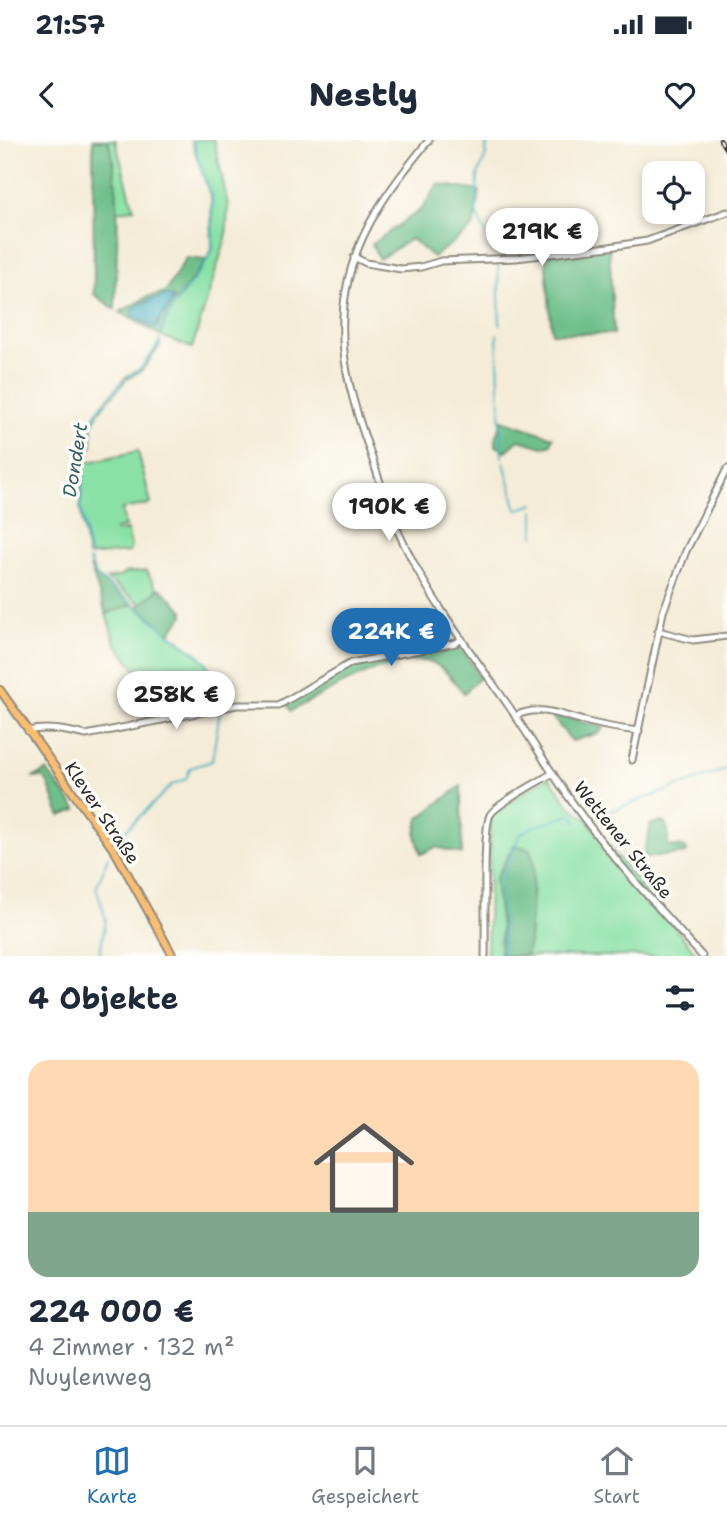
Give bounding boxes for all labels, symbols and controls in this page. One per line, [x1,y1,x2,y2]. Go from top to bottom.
text: 21:57 [35,7,105,42]
text: Nestly [309,73,418,116]
icon: back [28,76,66,114]
icon: heart [661,76,699,114]
map controls [642,161,705,224]
button: locate [642,161,705,224]
pin: 219K € [485,208,599,268]
text: 219K € [502,216,582,246]
water label: Dondert [57,420,93,499]
pin: 190K € [332,484,446,543]
text: 190K € [348,491,430,521]
pin: 224K € [334,608,448,668]
text: 224K € [348,616,434,646]
pin: 258K € [119,672,233,731]
text: 258K € [133,679,219,709]
street label: Klever Straße [59,757,145,869]
street label: Wettener Straße [568,776,678,904]
text: 4 Objekte [28,978,178,1019]
icon: filters [661,979,699,1017]
icon: home [301,1105,427,1231]
text: 224 000 € [28,1291,194,1332]
text: 4 Zimmer · 132 m² [28,1332,234,1362]
text: Nuylenweg [28,1362,152,1392]
tab: Karte [87,1442,137,1509]
tab: Gespeichert [311,1442,419,1509]
tab: Start [593,1442,640,1509]

